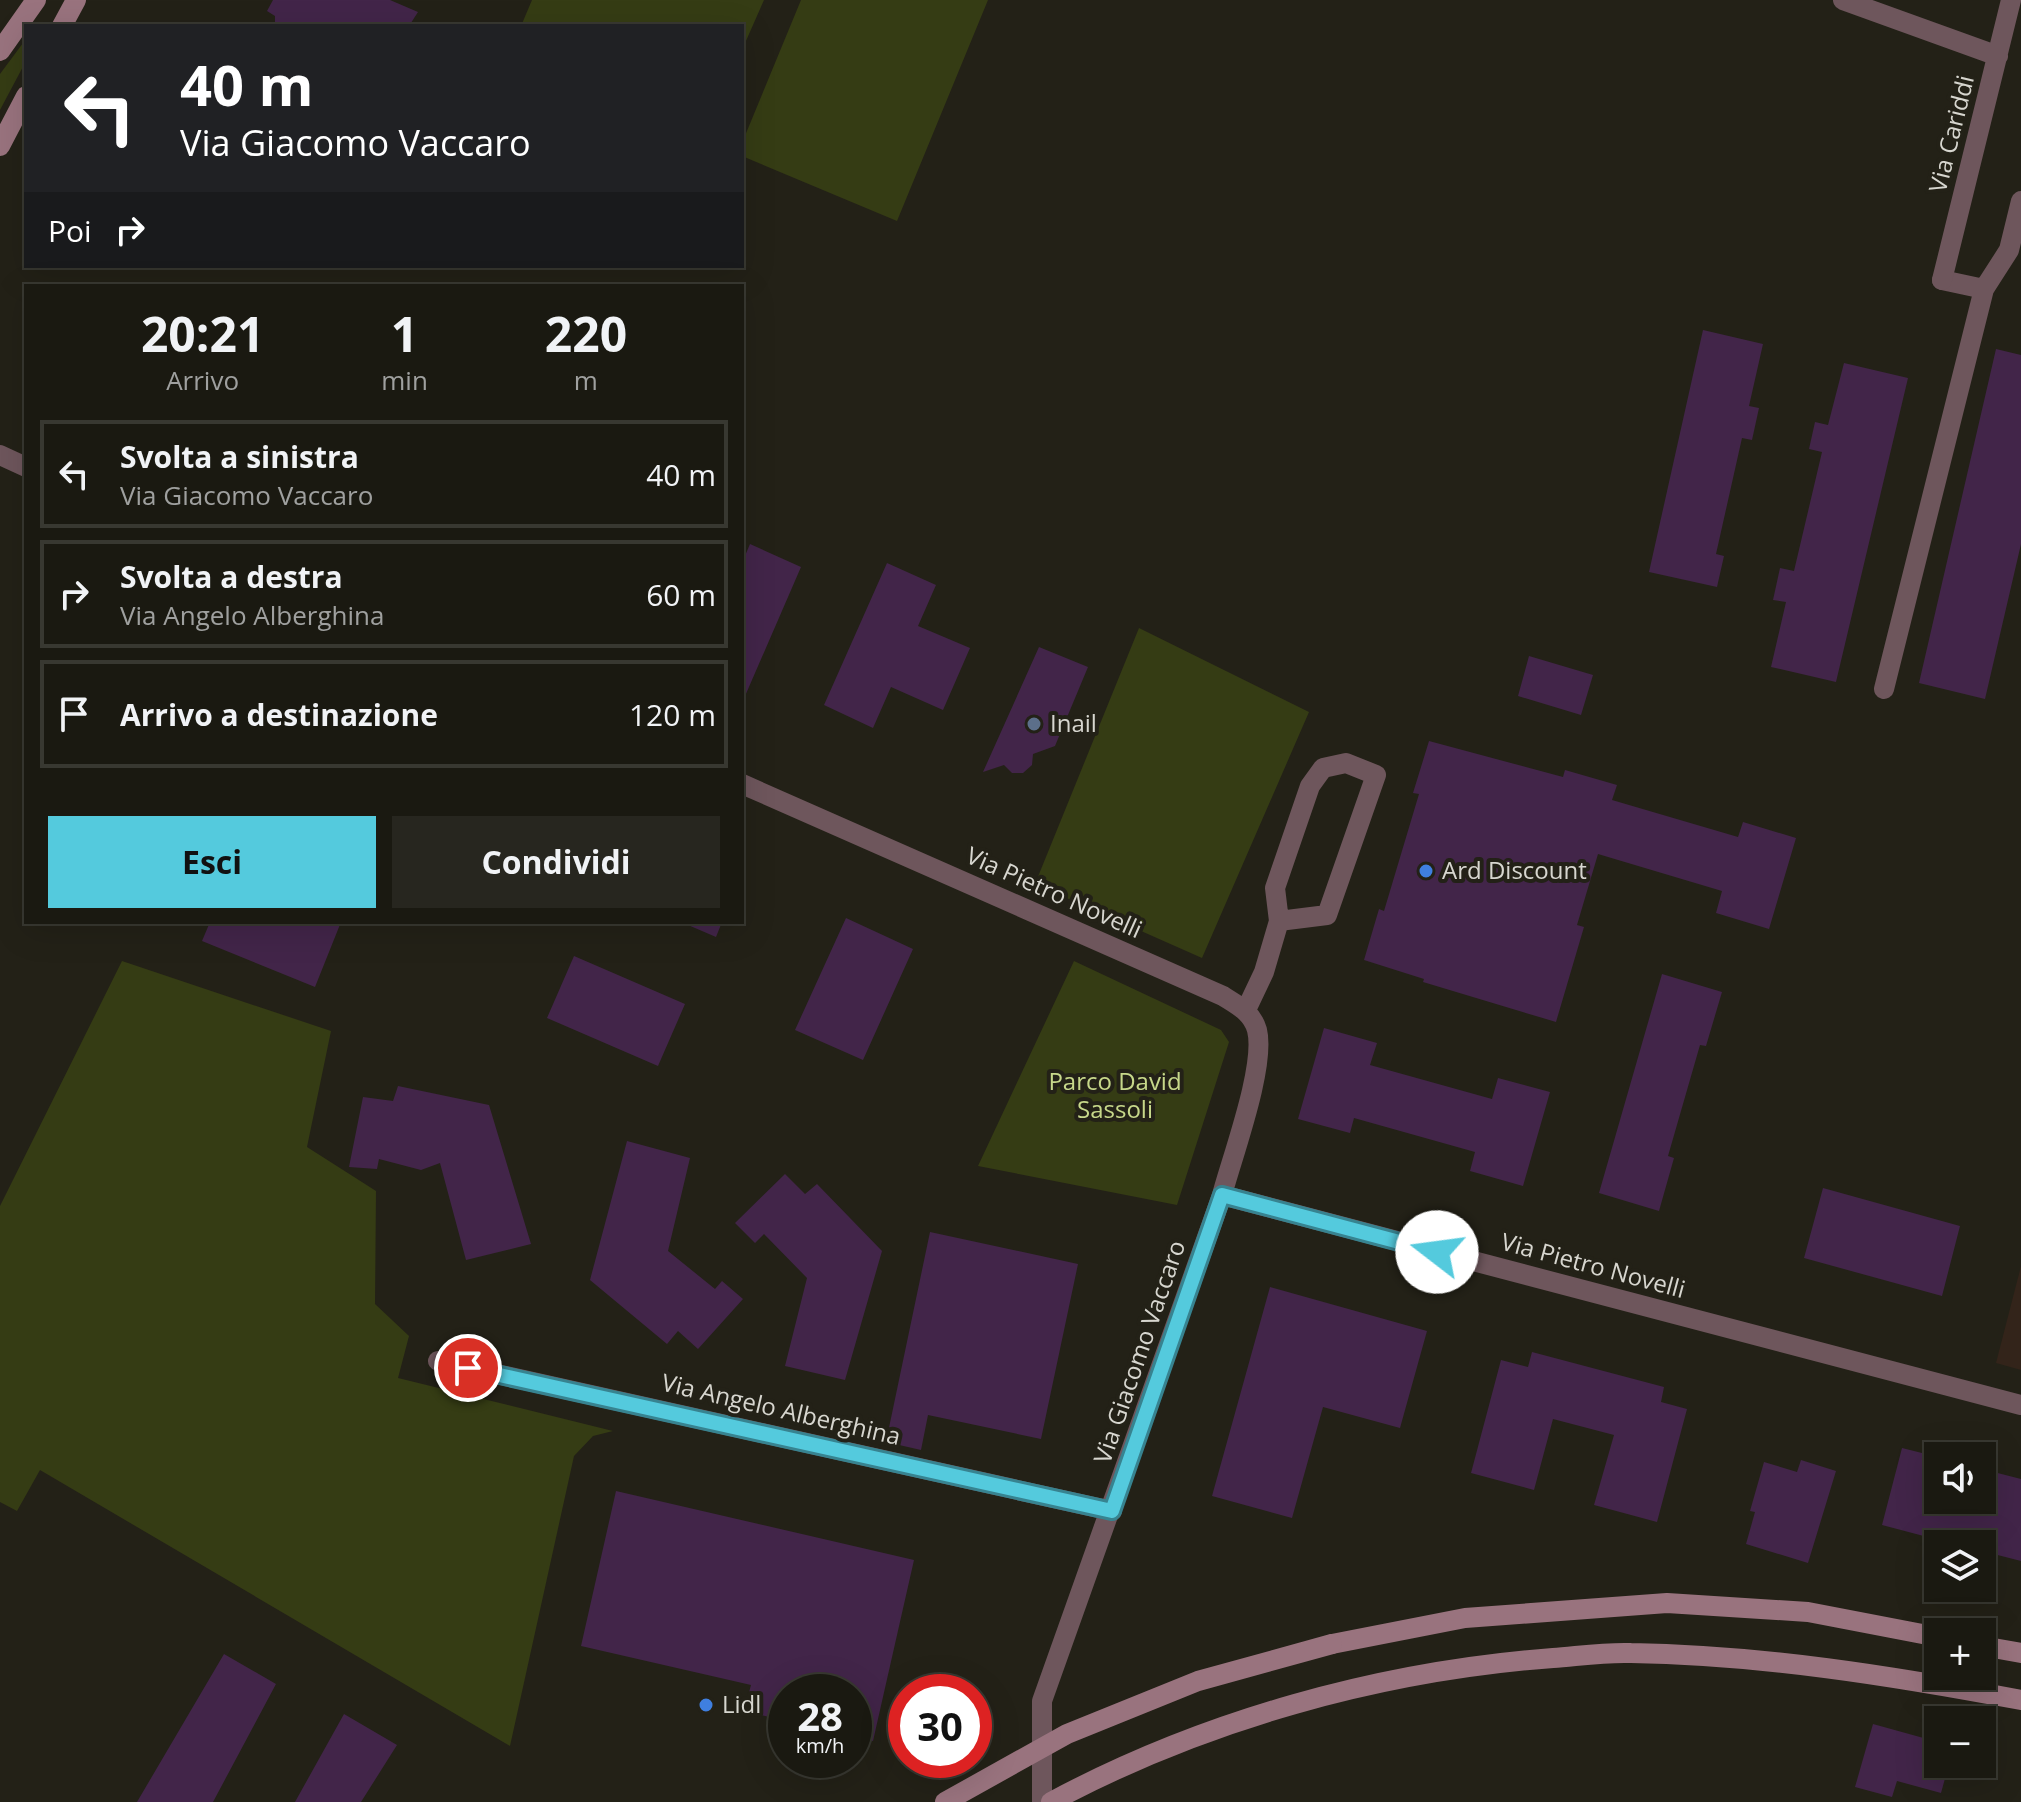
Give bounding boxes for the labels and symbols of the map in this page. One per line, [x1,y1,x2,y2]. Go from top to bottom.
street label: Via Cariddi [1920,72,1981,196]
place label: Inail [1050,706,1097,739]
marker: Inail [1025,715,1043,733]
street label: Via Pietro Novelli [962,838,1148,945]
place label: Ard Discount [1442,853,1587,886]
marker: Ard Discount [1417,862,1435,880]
park label: Parco David Sassoli [1048,1064,1182,1125]
position arrow [1395,1210,1479,1294]
street label: Via Pietro Novelli [1498,1224,1689,1305]
street label: Via Giacomo Vaccaro [1085,1236,1192,1467]
pin [434,1334,502,1402]
street label: Via Angelo Alberghina [659,1365,904,1452]
speed limit sign: 30 [888,1674,992,1778]
place label: Lidl [722,1687,761,1720]
marker: Lidl [697,1696,715,1714]

